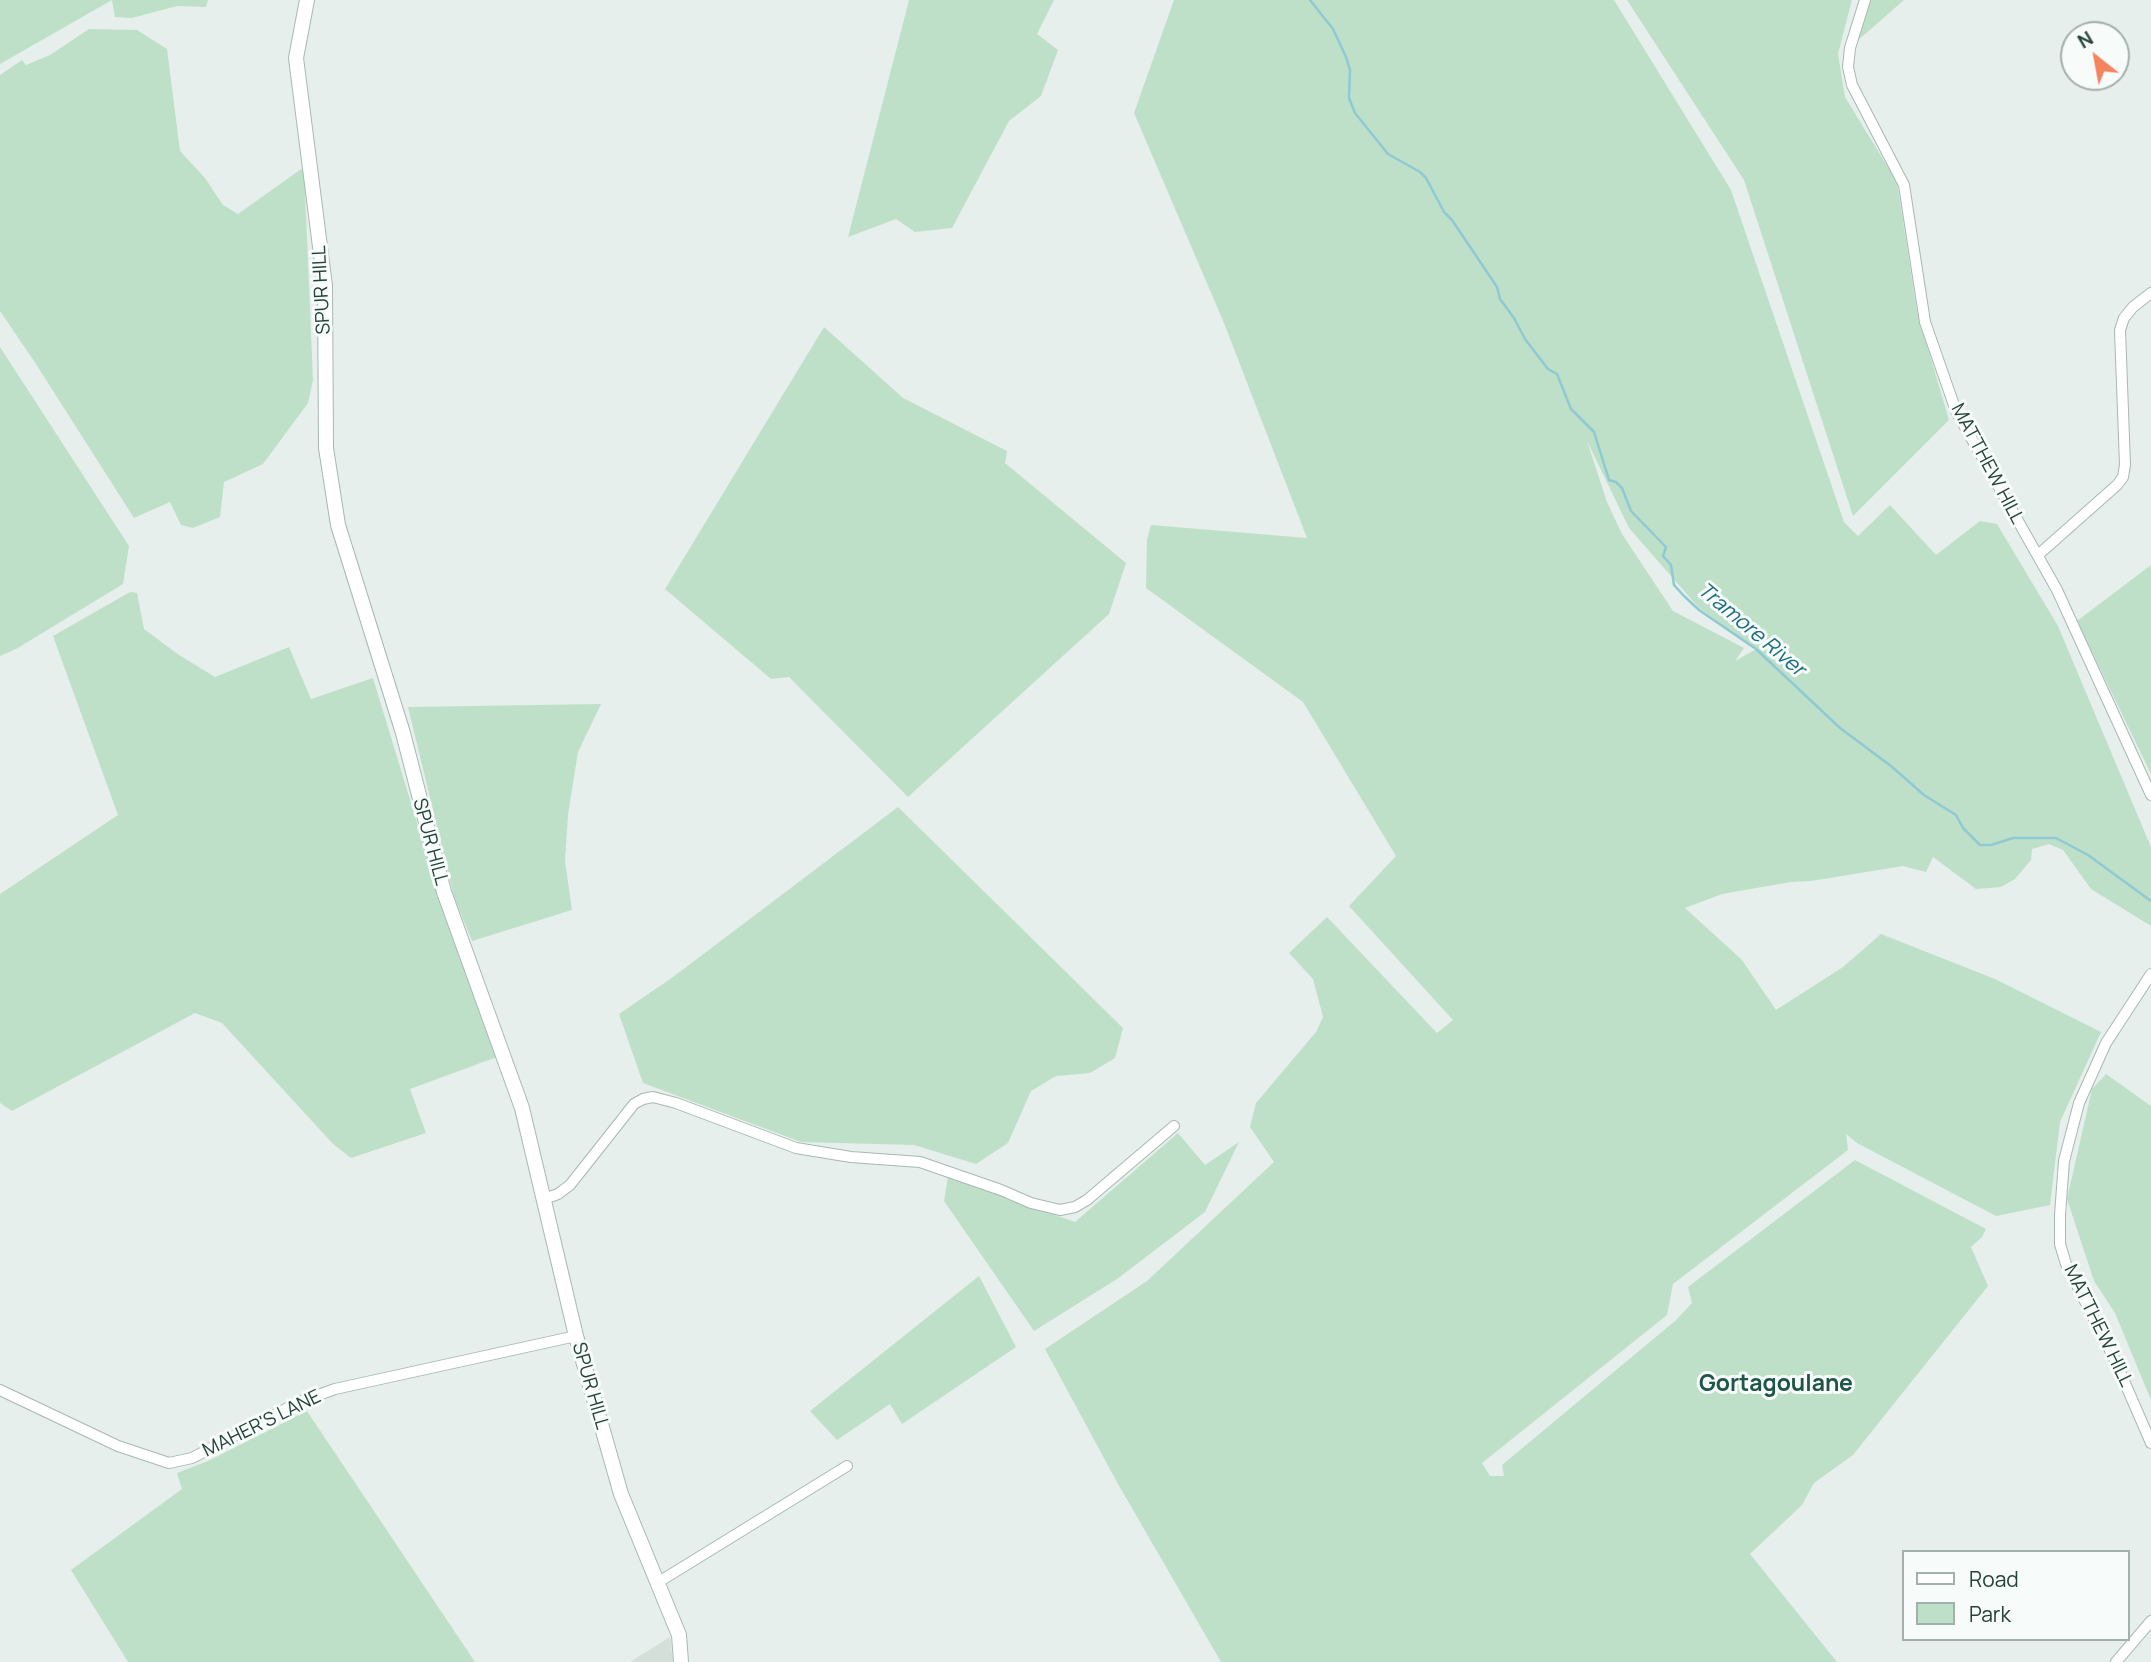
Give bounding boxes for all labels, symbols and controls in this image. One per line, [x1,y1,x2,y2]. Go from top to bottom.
north arrow [2060,21,2130,91]
text: N [2073,25,2098,54]
street label: SPUR HILL [308,245,336,335]
street label: MATTHEW HILL [1946,400,2028,528]
water label: Tramore River [1692,578,1810,682]
street label: SPUR HILL [407,796,453,888]
street label: MATTHEW HILL [2059,1261,2137,1391]
street label: SPUR HILL [567,1340,613,1432]
district label: Gortagoulane [1699,1371,1853,1399]
street label: MAHER'S LANE [199,1386,325,1462]
legend [1902,1550,2130,1641]
text: Road [1969,1565,2019,1593]
text: Park [1969,1600,2011,1628]

